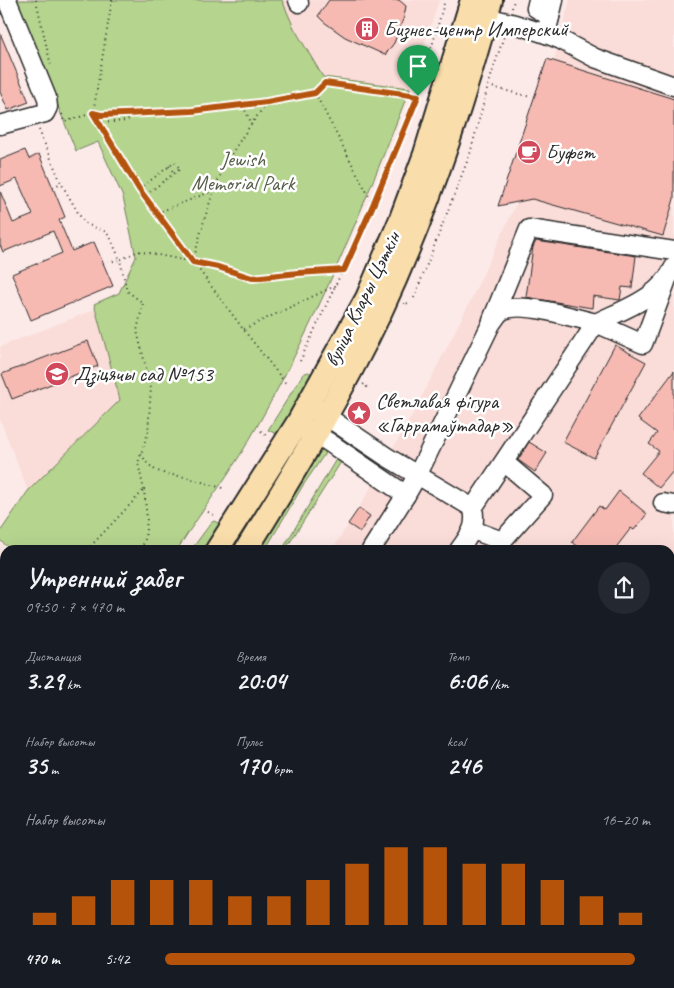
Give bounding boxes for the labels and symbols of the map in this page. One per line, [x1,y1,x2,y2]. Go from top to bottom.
building icon: Бизнес-центр Имперский [354,16,380,42]
place label: Бизнес-центр Имперский [384,16,569,43]
pin [397,45,439,96]
cafe icon: Буфет [516,139,542,165]
place label: Буфет [546,139,596,165]
park label: Jewish Memorial Park [192,146,296,196]
street label: вуліца Клары Цэткін [318,226,406,371]
school or university icon: Дзіцячы сад №153 [44,361,70,387]
place label: Дзіцячы сад №153 [74,361,214,388]
place label: Светлавая фігура «Гаррамаўтадар» [376,388,514,438]
place icon: Светлавая фігура «Гаррамаўтадар» [346,400,372,426]

